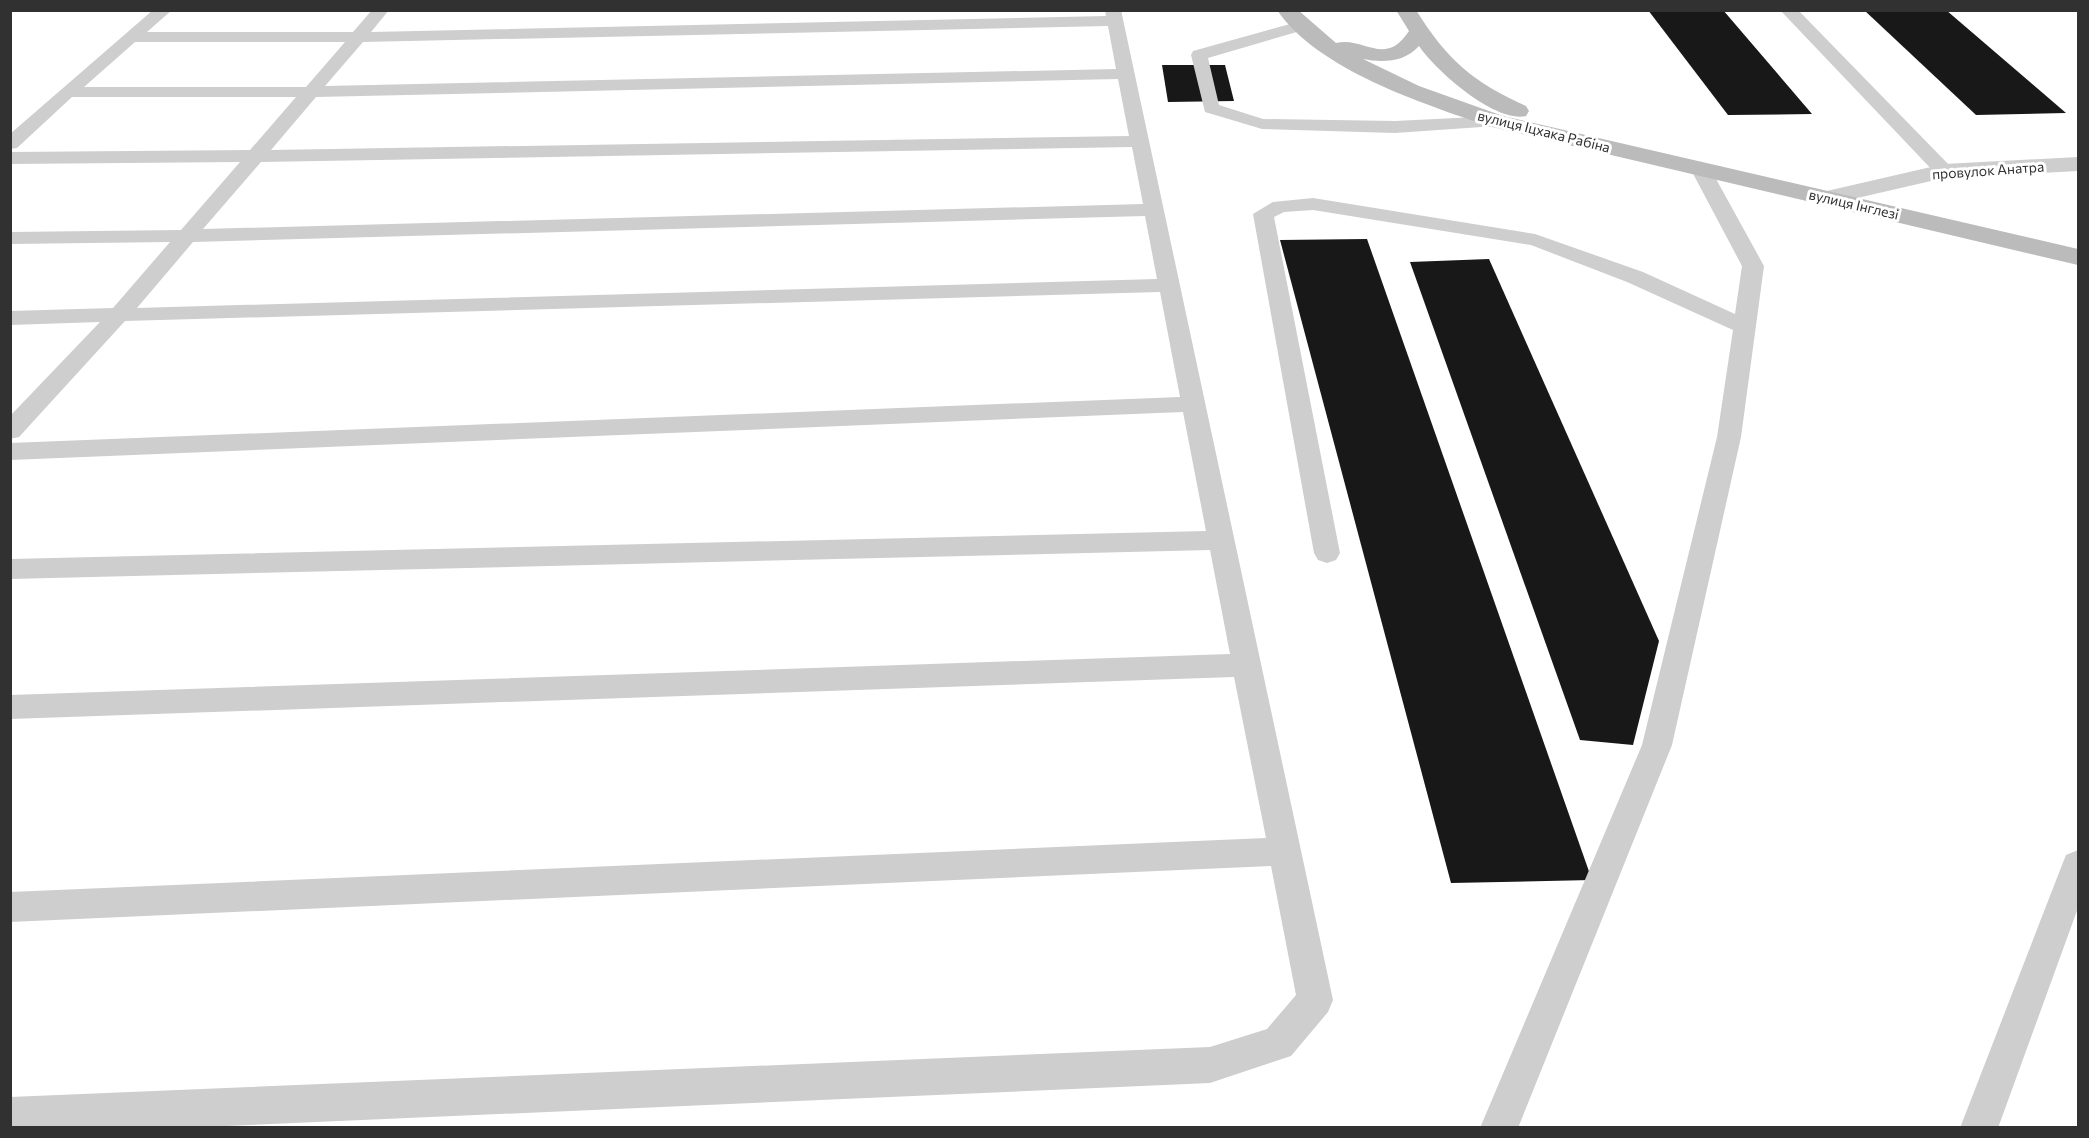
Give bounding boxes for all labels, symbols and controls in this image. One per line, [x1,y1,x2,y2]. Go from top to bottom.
street label: вулиця Іцхака Рабіна [1476,106,1612,156]
street label: провулок Анатра [1931,158,2045,182]
street label: вулиця Інглезі [1807,185,1901,223]

